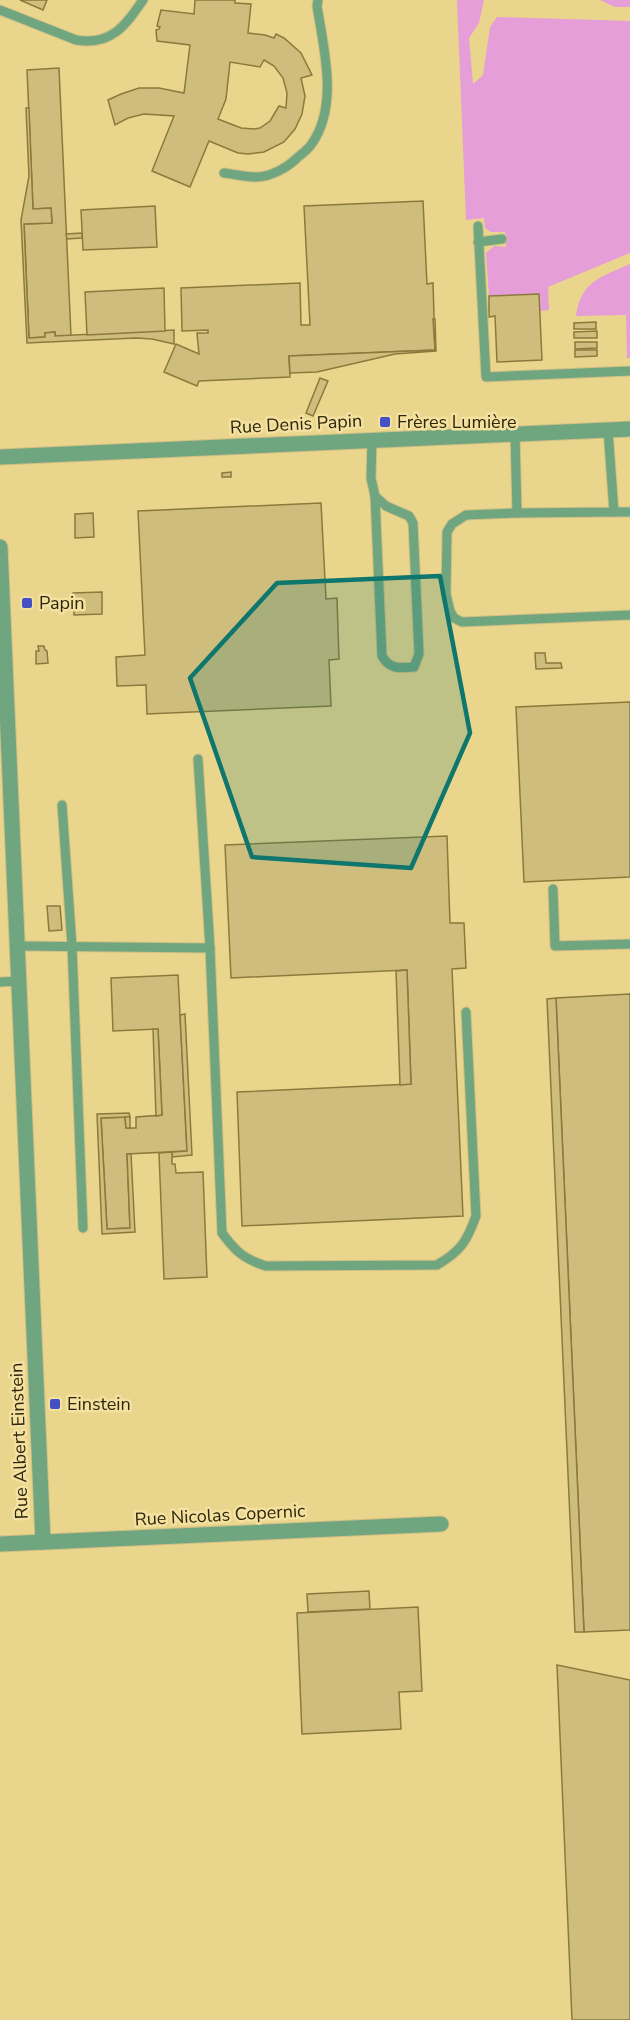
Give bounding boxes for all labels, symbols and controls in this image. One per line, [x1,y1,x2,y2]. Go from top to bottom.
street label: Rue Denis Papin [229,409,363,439]
place label: Frères Lumière [397,410,517,434]
marker: Frères Lumière [378,415,392,429]
place label: Papin [39,591,84,615]
marker: Papin [20,596,34,610]
street label: Rue Albert Einstein [4,1362,34,1520]
place label: Einstein [67,1392,131,1416]
marker: Einstein [48,1397,62,1411]
street label: Rue Nicolas Copernic [134,1499,306,1531]

